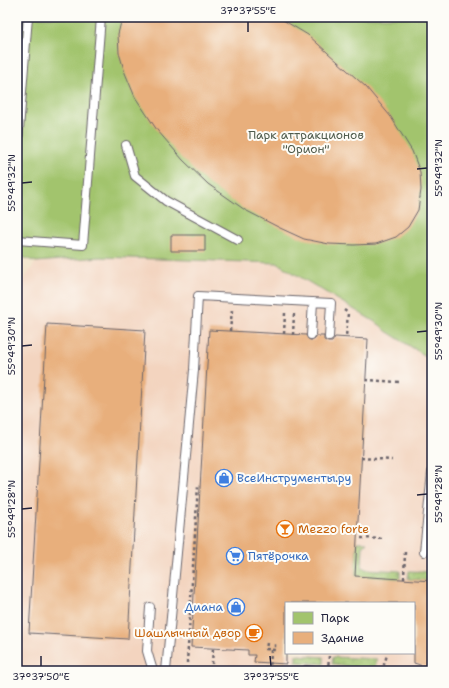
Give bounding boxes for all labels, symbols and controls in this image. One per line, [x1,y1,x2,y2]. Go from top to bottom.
text: 37°37'55"E [220,4,276,17]
park label: Парк аттракционов "Орион" [248,127,364,157]
text: 55°49'32"N [432,139,445,197]
text: 55°49'32"N [5,154,18,212]
text: 55°49'30"N [432,302,445,360]
text: 55°49'30"N [5,317,18,375]
text: 55°49'28"N [432,465,445,523]
shop icon: ВсеИнструменты.ру [214,468,234,488]
place label: ВсеИнструменты.ру [237,470,351,486]
text: 55°49'28"N [5,480,18,538]
bar icon: Mezzo forte [275,519,295,539]
place label: Mezzo forte [298,521,369,537]
supermarket icon: Пятёрочка [225,546,245,566]
place label: Пятёрочка [248,548,309,564]
shop icon: Диана [226,597,246,617]
place label: Диана [184,599,224,615]
legend [285,602,415,654]
text: Парк [321,610,350,626]
cafe icon: Шашлычный двор [244,623,264,643]
place label: Шашлычный двор [134,625,241,641]
text: Здание [321,630,365,646]
text: 37°37'50"E [12,670,70,683]
text: 37°37'55"E [243,670,299,683]

